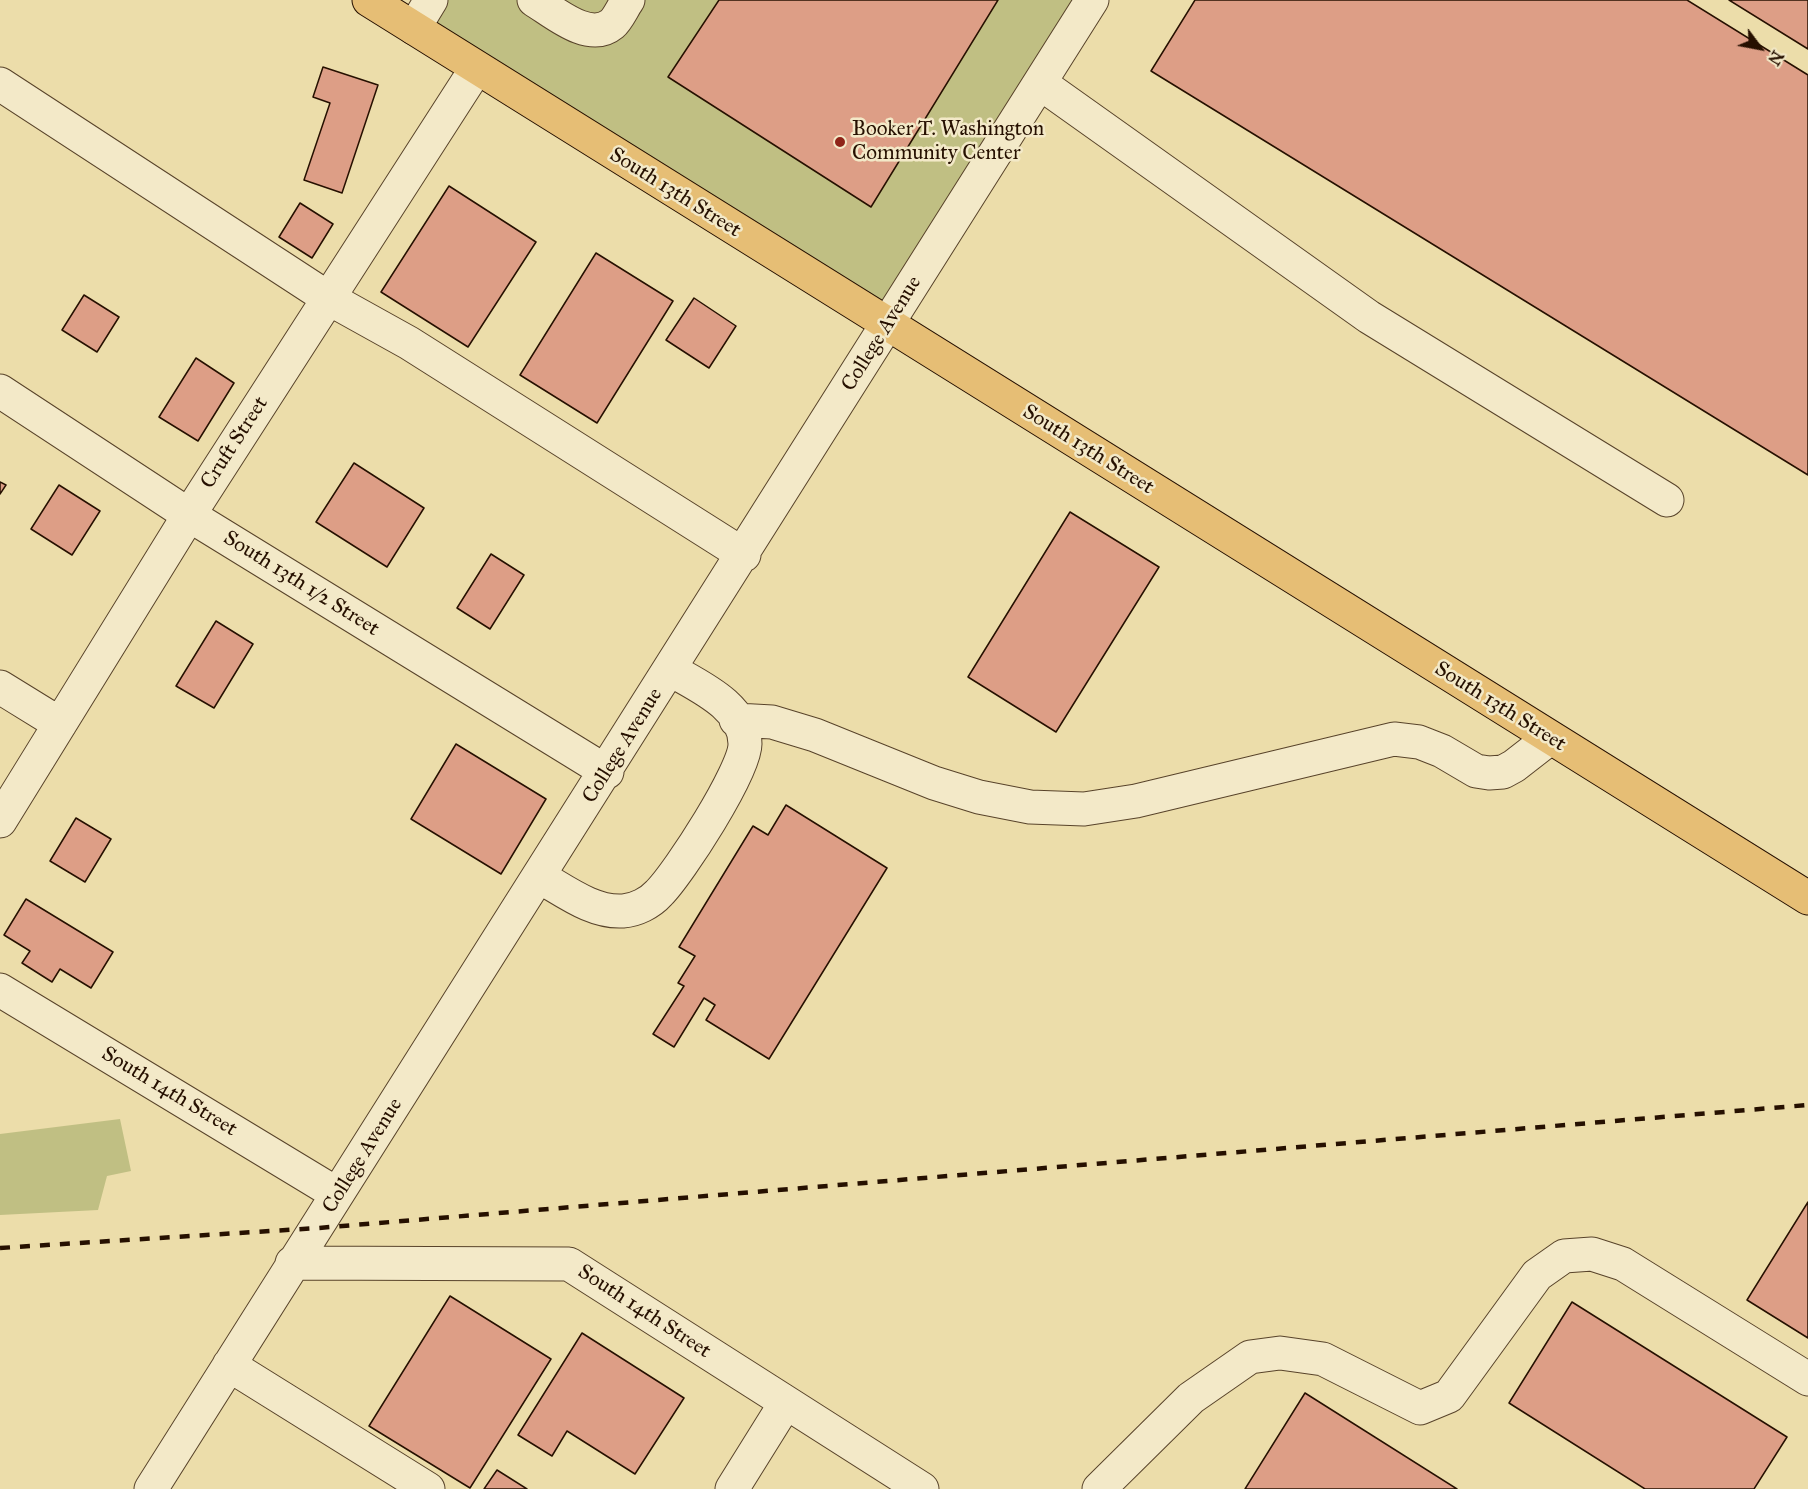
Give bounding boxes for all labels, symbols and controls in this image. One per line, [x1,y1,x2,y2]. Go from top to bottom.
north arrow [1730,18,1790,78]
text: N [1764,47,1787,69]
place label: Booker T. Washington Community Center [852,117,1044,167]
marker: Booker T. Washington Community Center [833,135,847,149]
street label: South 13th Street [605,143,745,243]
street label: College Avenue [837,272,927,396]
street label: Cruft Street [196,392,274,494]
street label: South 13th Street [1018,400,1158,500]
street label: South 13th 1/2 Street [218,526,384,642]
street label: South 13th Street [1430,657,1570,757]
street label: College Avenue [578,684,668,808]
street label: South 14th Street [97,1042,241,1142]
street label: College Avenue [318,1094,408,1218]
street label: South 14th Street [573,1260,715,1364]

